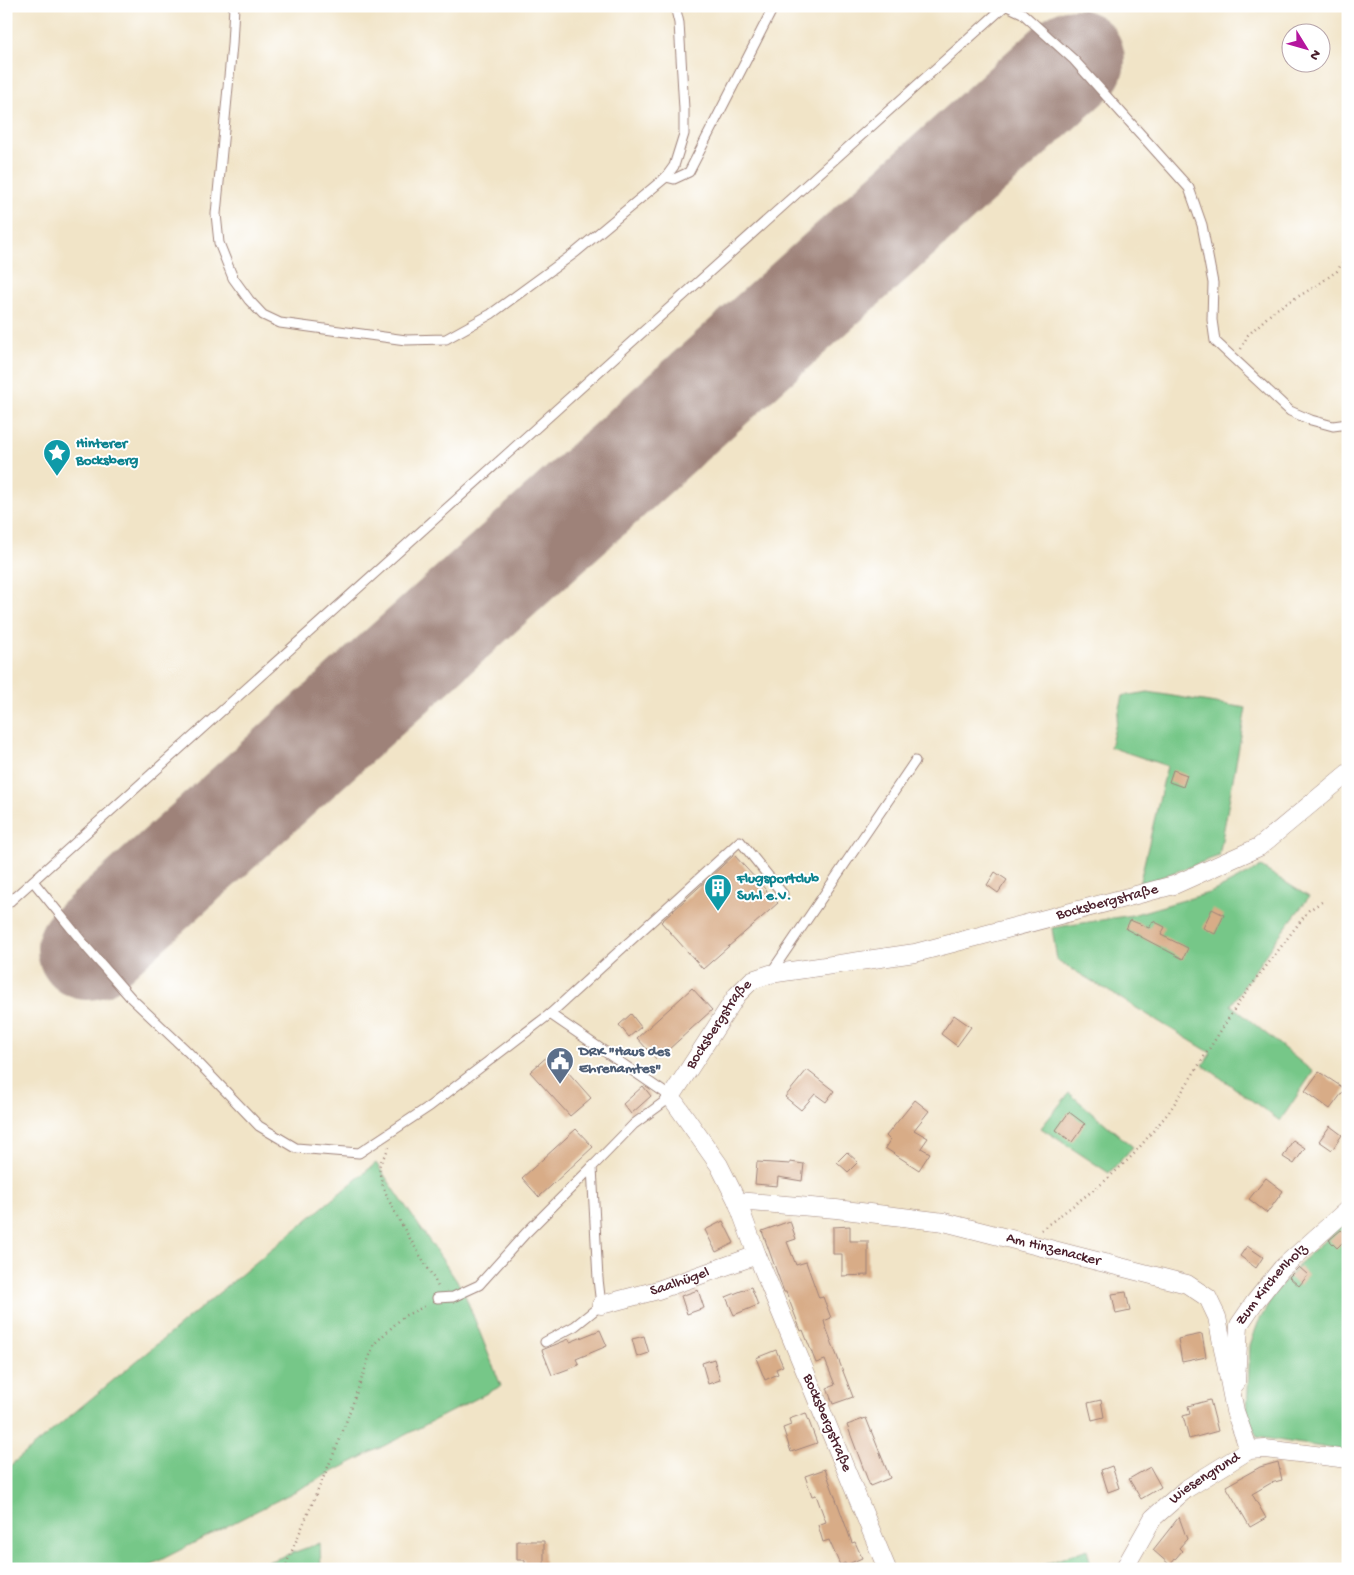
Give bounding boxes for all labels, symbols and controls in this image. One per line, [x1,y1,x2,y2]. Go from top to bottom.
north arrow [1282,22,1332,72]
text: N [1305,46,1324,63]
place label: Hinterer Bocksberg [75,435,139,470]
place icon: Hinterer Bocksberg [42,438,72,477]
place label: Flugsportclub Suhl e.V. [736,870,819,905]
building icon: Flugsportclub Suhl e.V. [703,873,733,912]
street label: Bocksbergstraße [1054,880,1160,925]
street label: Bocksbergstraße [682,976,756,1073]
place label: DRK "Haus des Ehrenamtes" [577,1043,671,1078]
public building icon: DRK "Haus des Ehrenamtes" [545,1046,575,1085]
street label: Am Hinzenacker [1004,1229,1104,1271]
street label: Zum Kirchenholz [1232,1240,1312,1329]
street label: Saalhügel [648,1264,712,1301]
street label: Bocksbergstraße [798,1371,856,1475]
street label: Wiesengrund [1166,1448,1244,1508]

